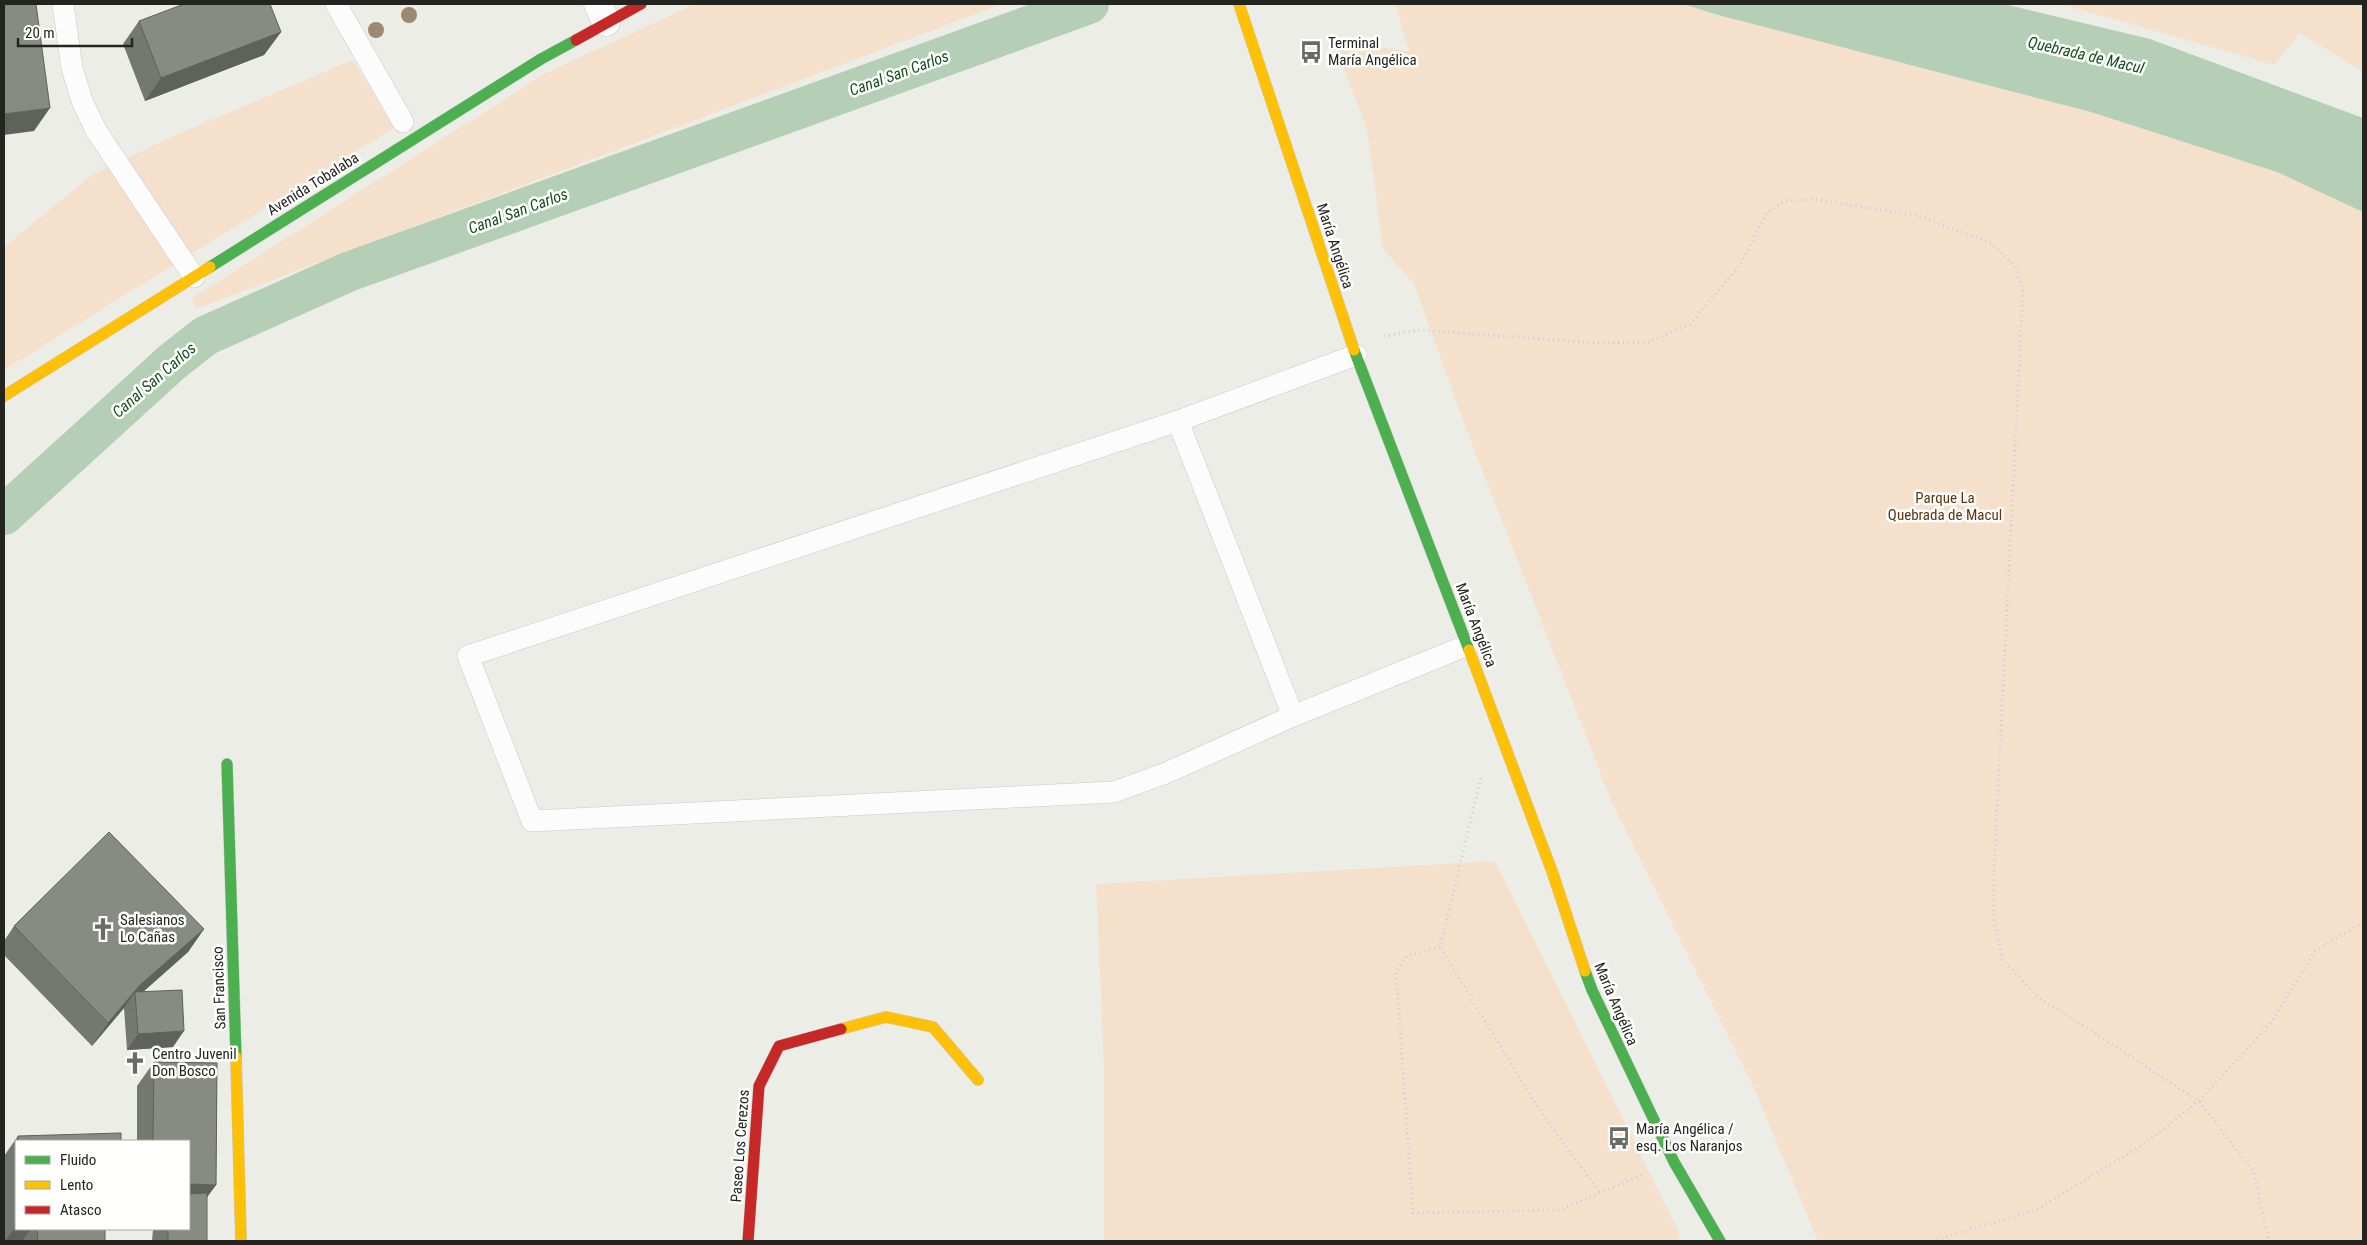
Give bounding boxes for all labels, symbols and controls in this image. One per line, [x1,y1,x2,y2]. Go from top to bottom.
scale bar [18,15,131,47]
text: 20 m [25,24,55,42]
water label: Quebrada de Macul [2026,32,2146,78]
place label: Terminal María Angélica [1328,34,1417,69]
bus stop icon: Terminal María Angélica [1298,39,1324,65]
water label: Canal San Carlos [847,46,951,100]
street label: Avenida Tobalaba [264,149,362,219]
water label: Canal San Carlos [466,184,570,238]
street label: María Angélica [1313,201,1357,291]
water label: Canal San Carlos [108,339,200,421]
park label: Parque La Quebrada de Macul [1888,489,2002,524]
street label: María Angélica [1452,580,1500,670]
place label: Salesianos Lo Cañas [120,911,185,946]
church icon: Salesianos Lo Cañas [90,916,116,942]
street label: San Francisco [209,946,229,1030]
street label: María Angélica [1590,960,1642,1048]
place label: Centro Juvenil Don Bosco [152,1045,237,1080]
church icon: Centro Juvenil Don Bosco [122,1050,148,1076]
street label: Paseo Los Cerezos [727,1089,753,1203]
place label: María Angélica / esq. Los Naranjos [1636,1120,1743,1155]
bus stop icon: María Angélica / esq. Los Naranjos [1606,1125,1632,1151]
legend [15,1140,190,1230]
text: Fluido [60,1151,96,1169]
text: Lento [60,1176,93,1194]
text: Atasco [60,1201,101,1219]

